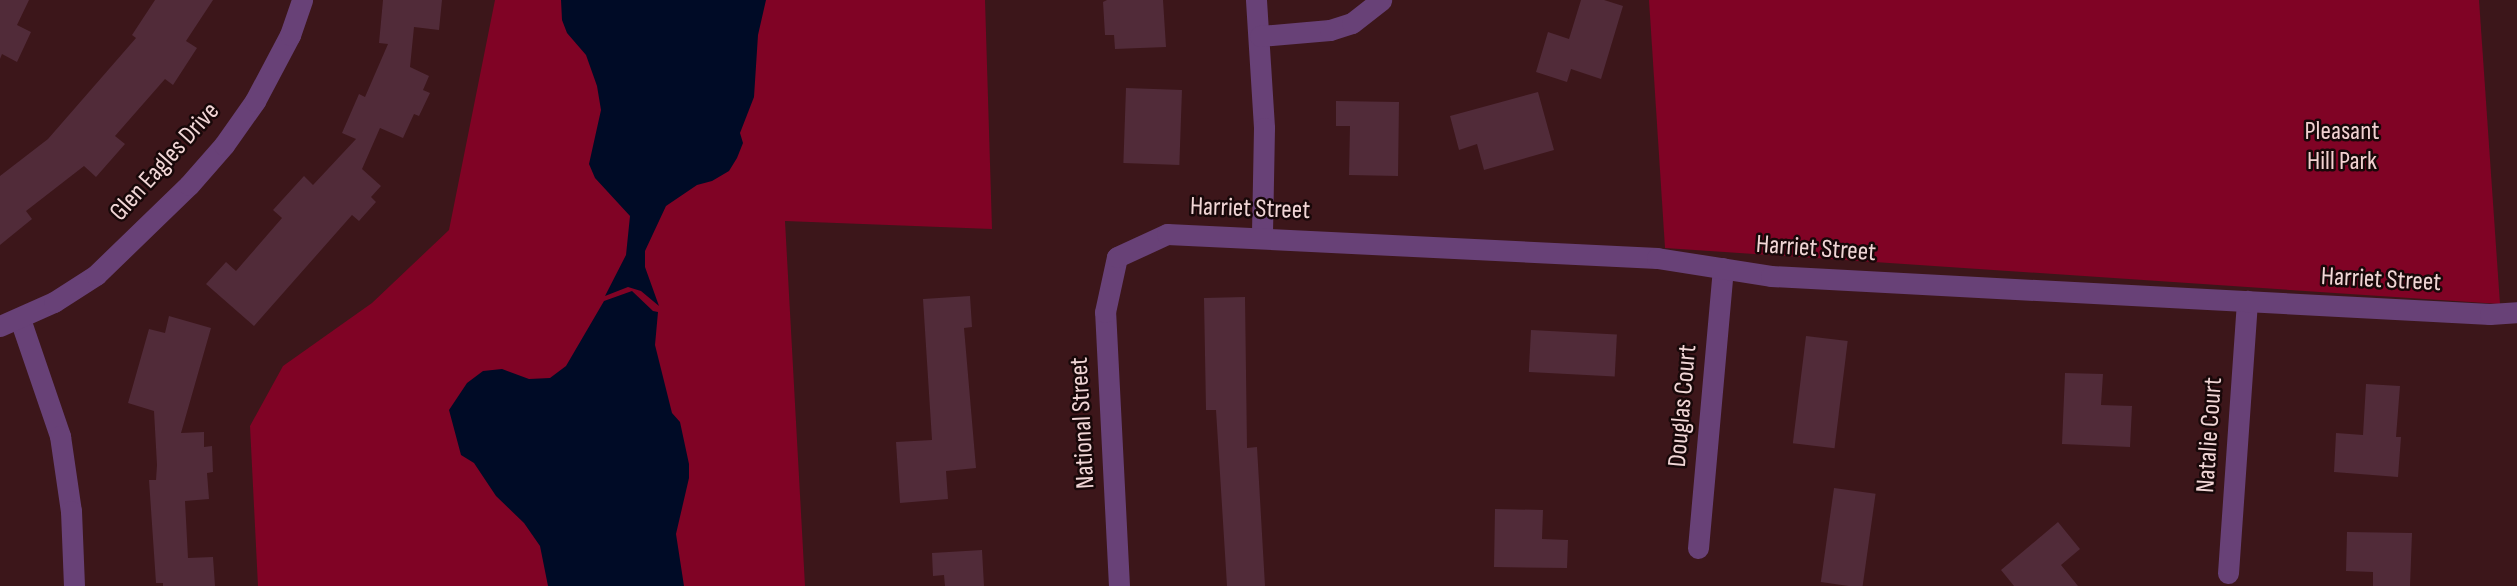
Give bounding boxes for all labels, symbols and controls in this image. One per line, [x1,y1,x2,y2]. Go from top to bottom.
street label: Glen Eagles Drive [104,96,226,228]
park label: Pleasant Hill Park [2305,116,2379,178]
street label: Harriet Street [1189,191,1311,227]
street label: Harriet Street [1755,229,1877,269]
street label: Harriet Street [2320,261,2442,299]
street label: Douglas Court [1662,343,1704,469]
street label: National Street [1064,356,1102,490]
street label: Natalie Court [2190,376,2230,494]

